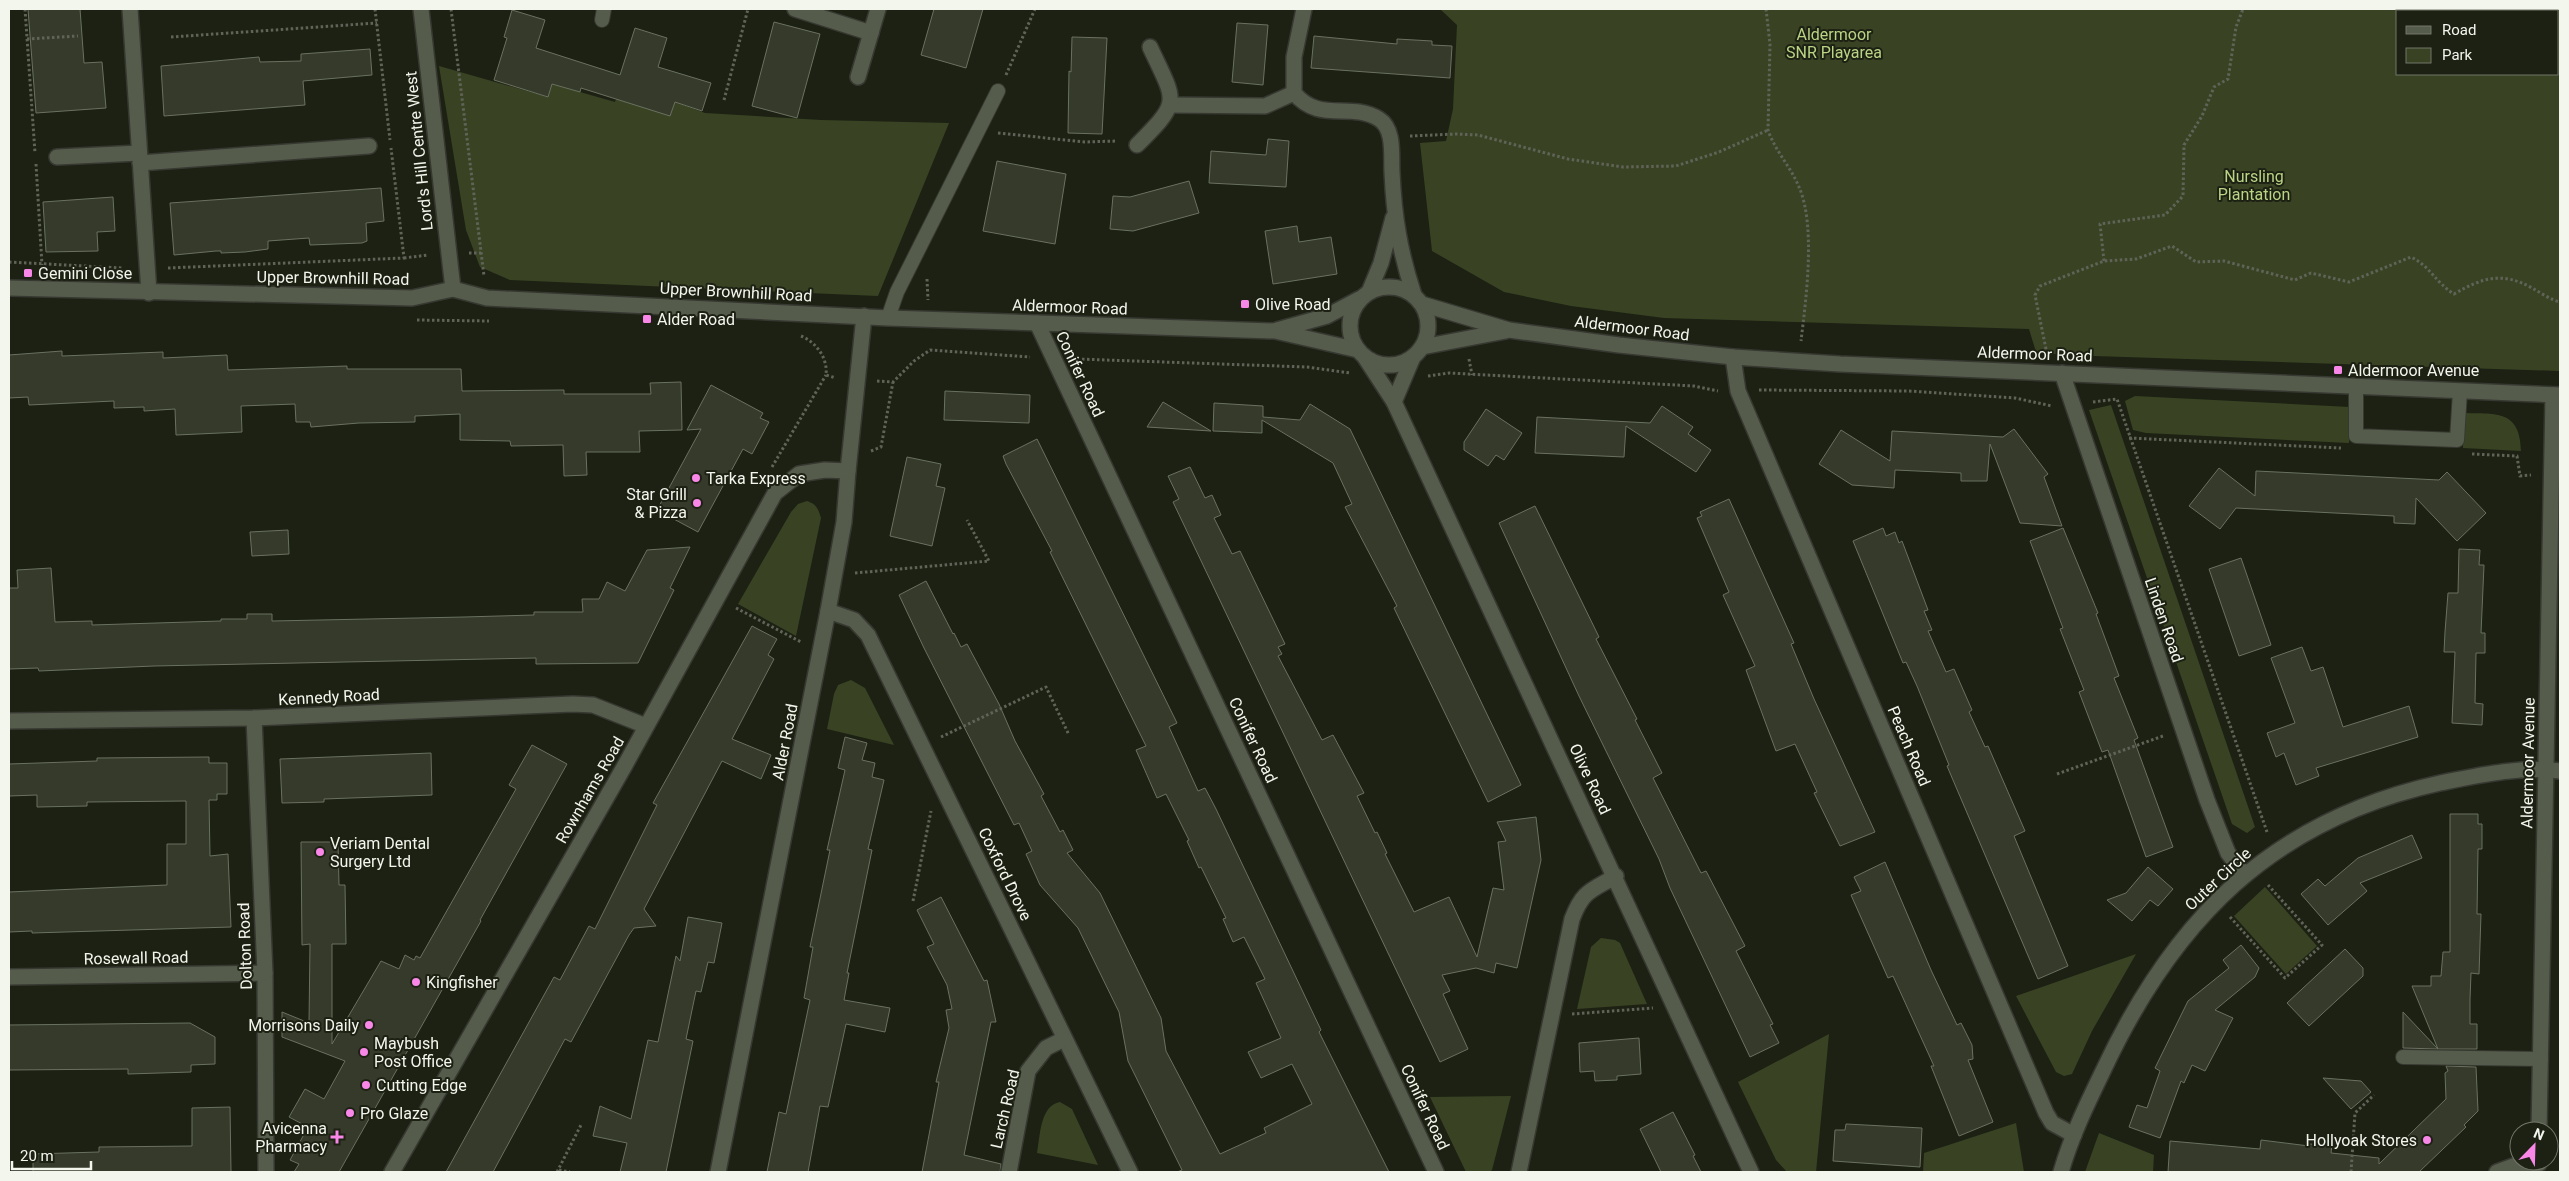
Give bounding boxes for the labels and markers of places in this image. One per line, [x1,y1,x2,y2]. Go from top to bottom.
place label: Gemini Close [38,264,132,283]
marker: Gemini Close [22,267,34,279]
place label: Olive Road [1255,295,1331,314]
marker: Olive Road [1239,298,1251,310]
place label: Alder Road [657,310,735,329]
marker: Alder Road [641,313,653,325]
place label: Aldermoor Avenue [2348,361,2479,380]
marker: Aldermoor Avenue [2332,364,2344,376]
place label: Tarka Express [706,469,806,488]
marker: Tarka Express [690,472,702,484]
place label: Star Grill & Pizza [626,485,687,522]
marker: Star Grill & Pizza [691,497,703,509]
place label: Veriam Dental Surgery Ltd [330,834,430,871]
marker: Veriam Dental Surgery Ltd [314,846,326,858]
place label: Kingfisher [426,973,498,992]
marker: Kingfisher [410,976,422,988]
place label: Morrisons Daily [248,1016,359,1035]
marker: Morrisons Daily [363,1019,375,1031]
place label: Maybush Post Office [374,1034,452,1071]
marker: Maybush Post Office [358,1046,370,1058]
place label: Cutting Edge [376,1076,467,1095]
marker: Cutting Edge [360,1079,372,1091]
place label: Pro Glaze [360,1104,428,1123]
marker: Pro Glaze [344,1107,356,1119]
place label: Avicenna Pharmacy [255,1119,327,1156]
marker: Avicenna Pharmacy [331,1131,343,1143]
place label: Hollyoak Stores [2306,1131,2417,1150]
marker: Hollyoak Stores [2421,1134,2433,1146]

